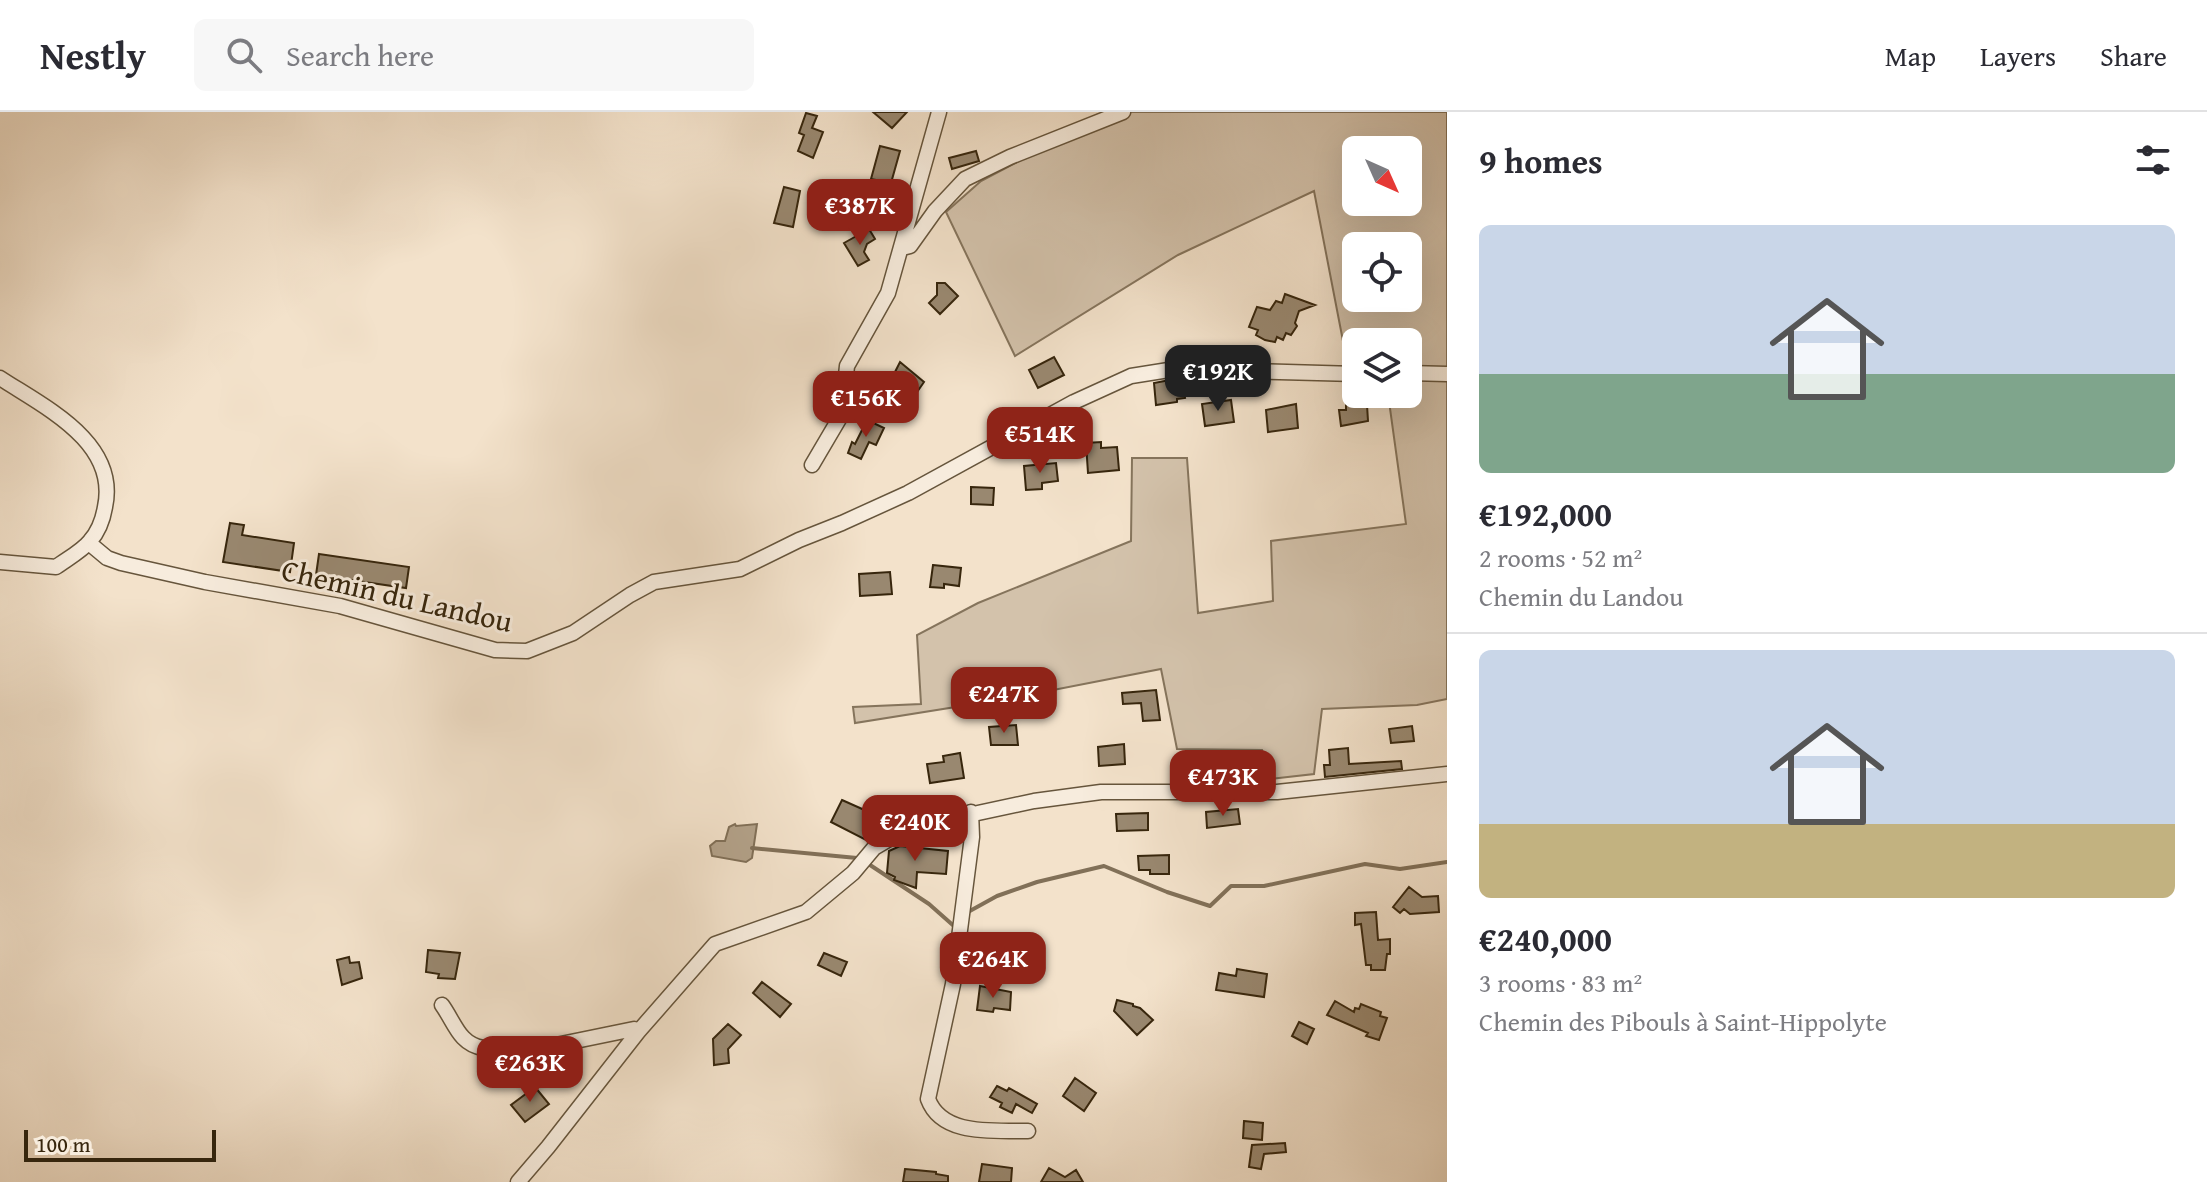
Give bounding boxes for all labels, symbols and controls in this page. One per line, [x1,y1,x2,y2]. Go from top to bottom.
search box [194,19,754,91]
text: Nestly [40,27,146,83]
icon: search [222,33,266,77]
text: Search here [286,33,434,77]
text: Map [1885,35,1936,76]
text: Layers [1980,35,2056,76]
text: Share [2100,35,2167,76]
north arrow [1342,136,1422,216]
map controls [1342,136,1422,408]
text: 9 homes [1479,136,1603,185]
icon: filters [2131,138,2175,182]
pin: €387K [804,179,916,247]
text: €387K [825,185,895,224]
button: locate [1342,232,1422,312]
icon: home [1755,277,1899,421]
button: layers [1342,328,1422,408]
pin: €192K [1162,345,1274,413]
text: €192K [1183,351,1253,390]
pin: €156K [810,371,922,439]
text: €156K [831,377,901,416]
pin: €514K [984,407,1096,475]
text: €514K [1005,413,1075,452]
text: €192,000 [1479,489,1612,538]
text: 2 rooms · 52 m² [1479,538,1642,577]
street label: Chemin du Landou [277,547,518,643]
text: Chemin du Landou [1479,577,1683,616]
pin: €247K [948,667,1060,735]
text: €247K [969,673,1039,712]
icon: home [1755,702,1899,846]
pin: €473K [1167,750,1279,818]
text: €473K [1188,756,1258,795]
pin: €240K [859,795,971,863]
text: €240K [880,801,950,840]
text: €240,000 [1479,914,1612,963]
pin: €264K [937,932,1049,1000]
text: €264K [958,938,1028,977]
text: 3 rooms · 83 m² [1479,963,1642,1002]
text: Chemin des Pibouls à Saint-Hippolyte [1479,1002,1887,1041]
pin: €263K [474,1036,586,1104]
text: €263K [495,1042,565,1081]
scale bar [24,1126,216,1162]
text: 100 m [36,1128,91,1160]

